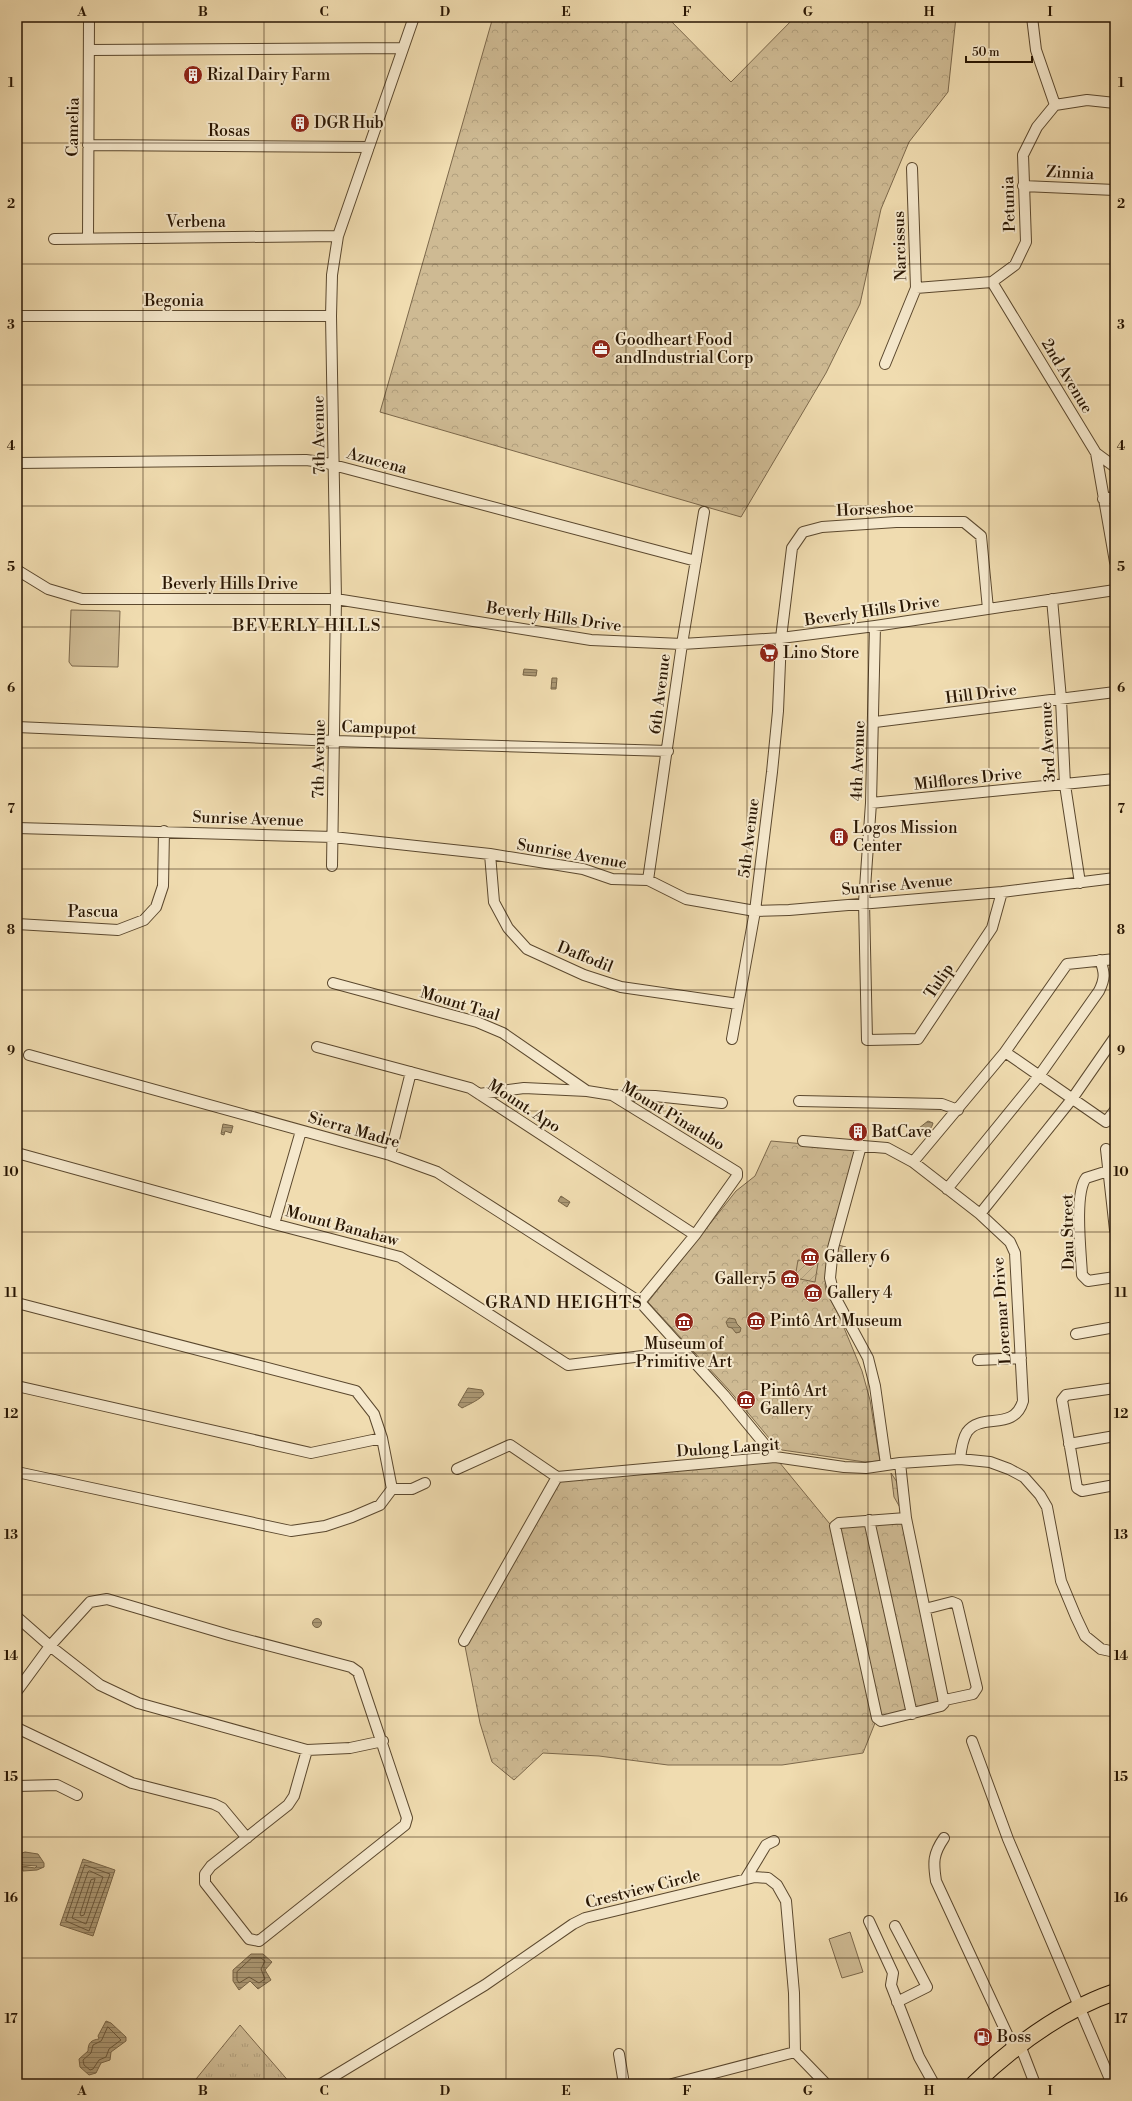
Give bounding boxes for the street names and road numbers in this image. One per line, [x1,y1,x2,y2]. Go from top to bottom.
street label: Camelia [62,96,84,157]
street label: Rosas [208,121,250,141]
street label: Zinnia [1045,162,1095,184]
street label: Petunia [998,175,1020,232]
street label: Narcissus [889,211,911,281]
street label: Verbena [165,212,227,232]
street label: Begonia [143,291,205,311]
street label: 2nd Avenue [1037,335,1097,417]
street label: 7th Avenue [308,395,330,475]
street label: Azucena [344,443,410,479]
street label: Horseshoe [836,497,914,521]
street label: Beverly Hills Drive [161,574,298,594]
street label: Beverly Hills Drive [802,592,941,631]
street label: Beverly Hills Drive [484,597,623,636]
street label: 6th Avenue [645,653,675,735]
street label: Hill Drive [944,680,1018,708]
street label: 3rd Avenue [1036,701,1060,783]
street label: Campupot [341,717,417,739]
street label: 7th Avenue [308,719,330,799]
street label: 4th Avenue [847,720,869,802]
street label: Milflores Drive [913,763,1023,795]
street label: 5th Avenue [734,797,764,879]
street label: Sunrise Avenue [192,807,304,831]
street label: Sunrise Avenue [515,834,629,874]
street label: Sunrise Avenue [841,870,953,900]
street label: Pascua [68,902,119,922]
street label: Daffodil [554,937,616,977]
street label: Tulip [920,960,958,1002]
street label: Mount Taal [418,982,502,1026]
street label: Mount. Apo [483,1075,565,1137]
street label: Mount Pinatubo [617,1077,729,1155]
street label: Sierra Madre [306,1107,402,1153]
street label: Dau Street [1057,1193,1079,1270]
street label: Mount Banahaw [283,1201,402,1251]
street label: Loremar Drive [988,1257,1016,1365]
street label: Dulong Langit [676,1434,781,1462]
street label: Crestview Circle [583,1865,703,1913]

